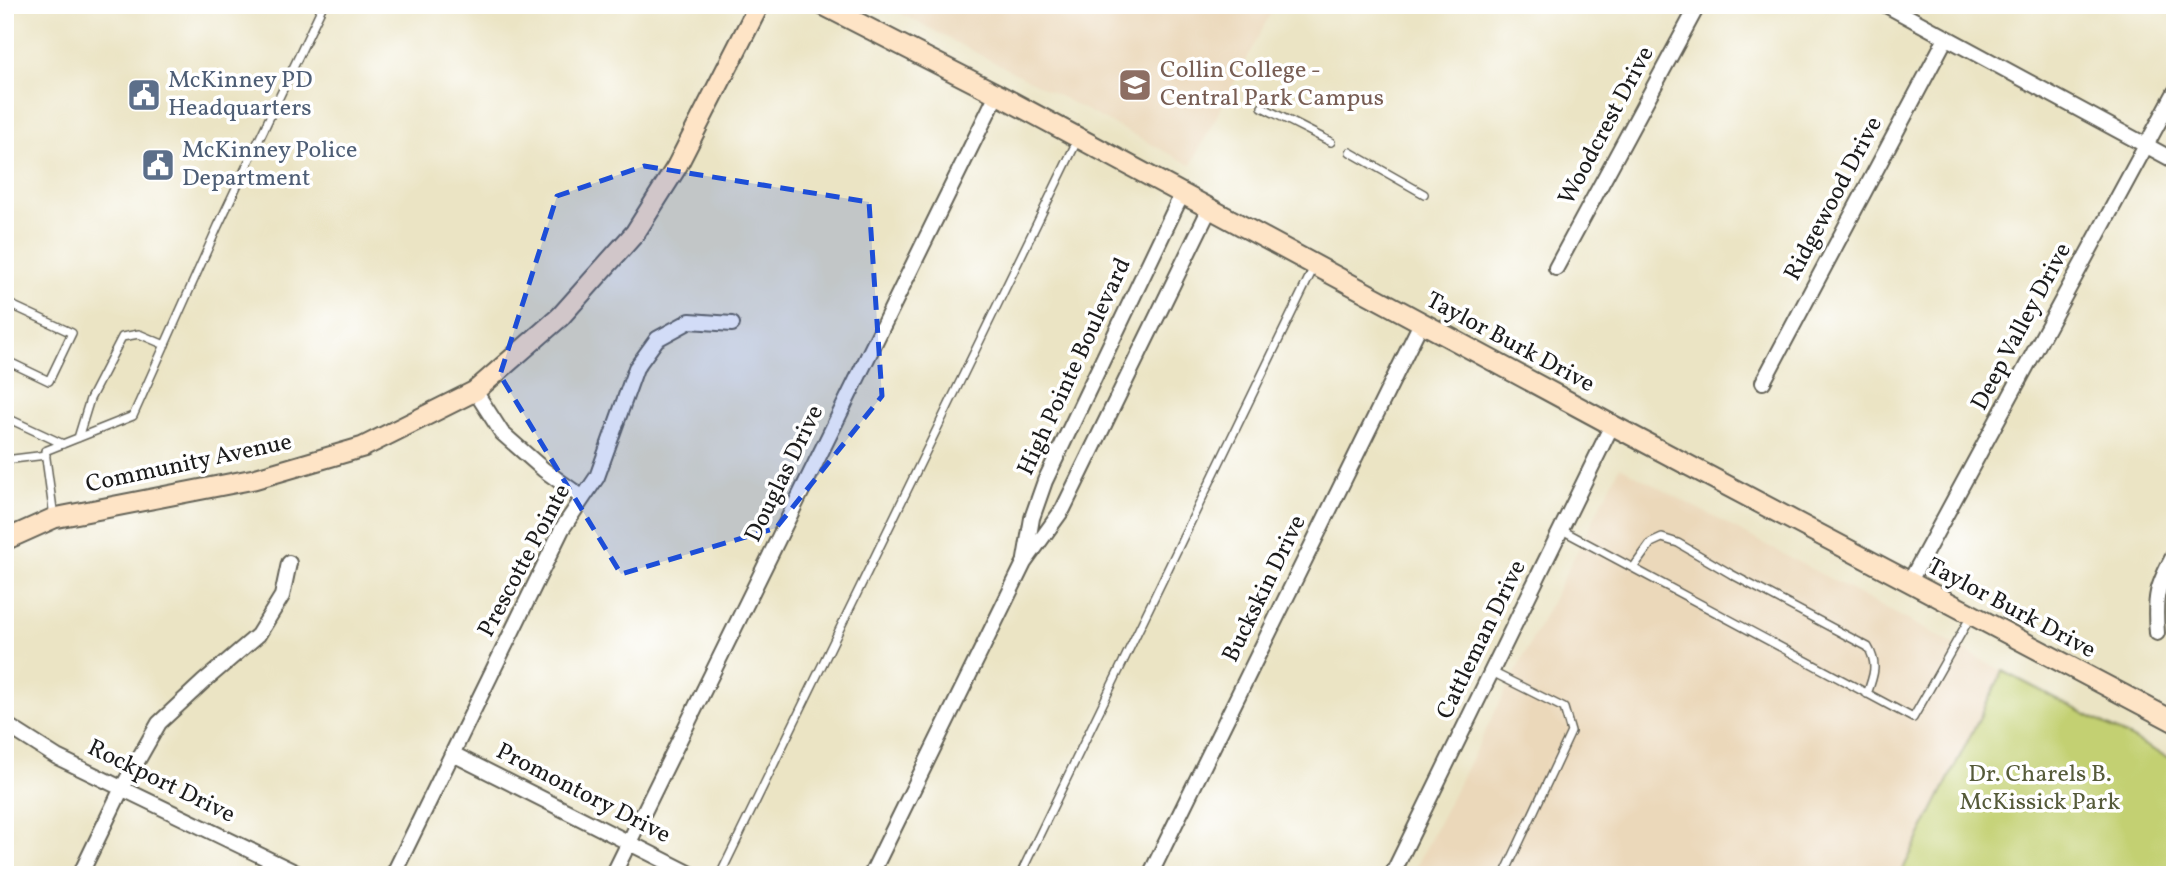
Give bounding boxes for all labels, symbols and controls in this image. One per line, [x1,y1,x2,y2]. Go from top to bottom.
street label: Woodcrest Drive [1551,41,1663,211]
place label: Collin College - Central Park Campus [1160,54,1384,116]
place label: McKinney PD Headquarters [168,64,312,126]
school or university icon: Collin College - Central Park Campus [1116,66,1154,104]
public building icon: McKinney PD Headquarters [125,76,163,114]
street label: Ridgewood Drive [1776,111,1892,287]
place label: McKinney Police Department [182,134,357,196]
public building icon: McKinney Police Department [139,146,177,184]
street label: Deep Valley Drive [1963,237,2081,417]
street label: High Pointe Boulevard [1010,253,1140,481]
street label: Taylor Burk Drive [1420,284,1600,402]
street label: Douglas Drive [737,400,833,548]
street label: Community Avenue [83,426,295,502]
street label: Prescotte Pointe [470,478,580,644]
street label: Buckskin Drive [1215,510,1315,668]
street label: Taylor Burk Drive [1921,550,2101,668]
street label: Cattleman Drive [1429,555,1535,725]
street label: Rockport Drive [81,732,241,832]
street label: Promontory Drive [490,735,676,853]
park label: Dr. Charels B. McKissick Park [1960,758,2120,820]

